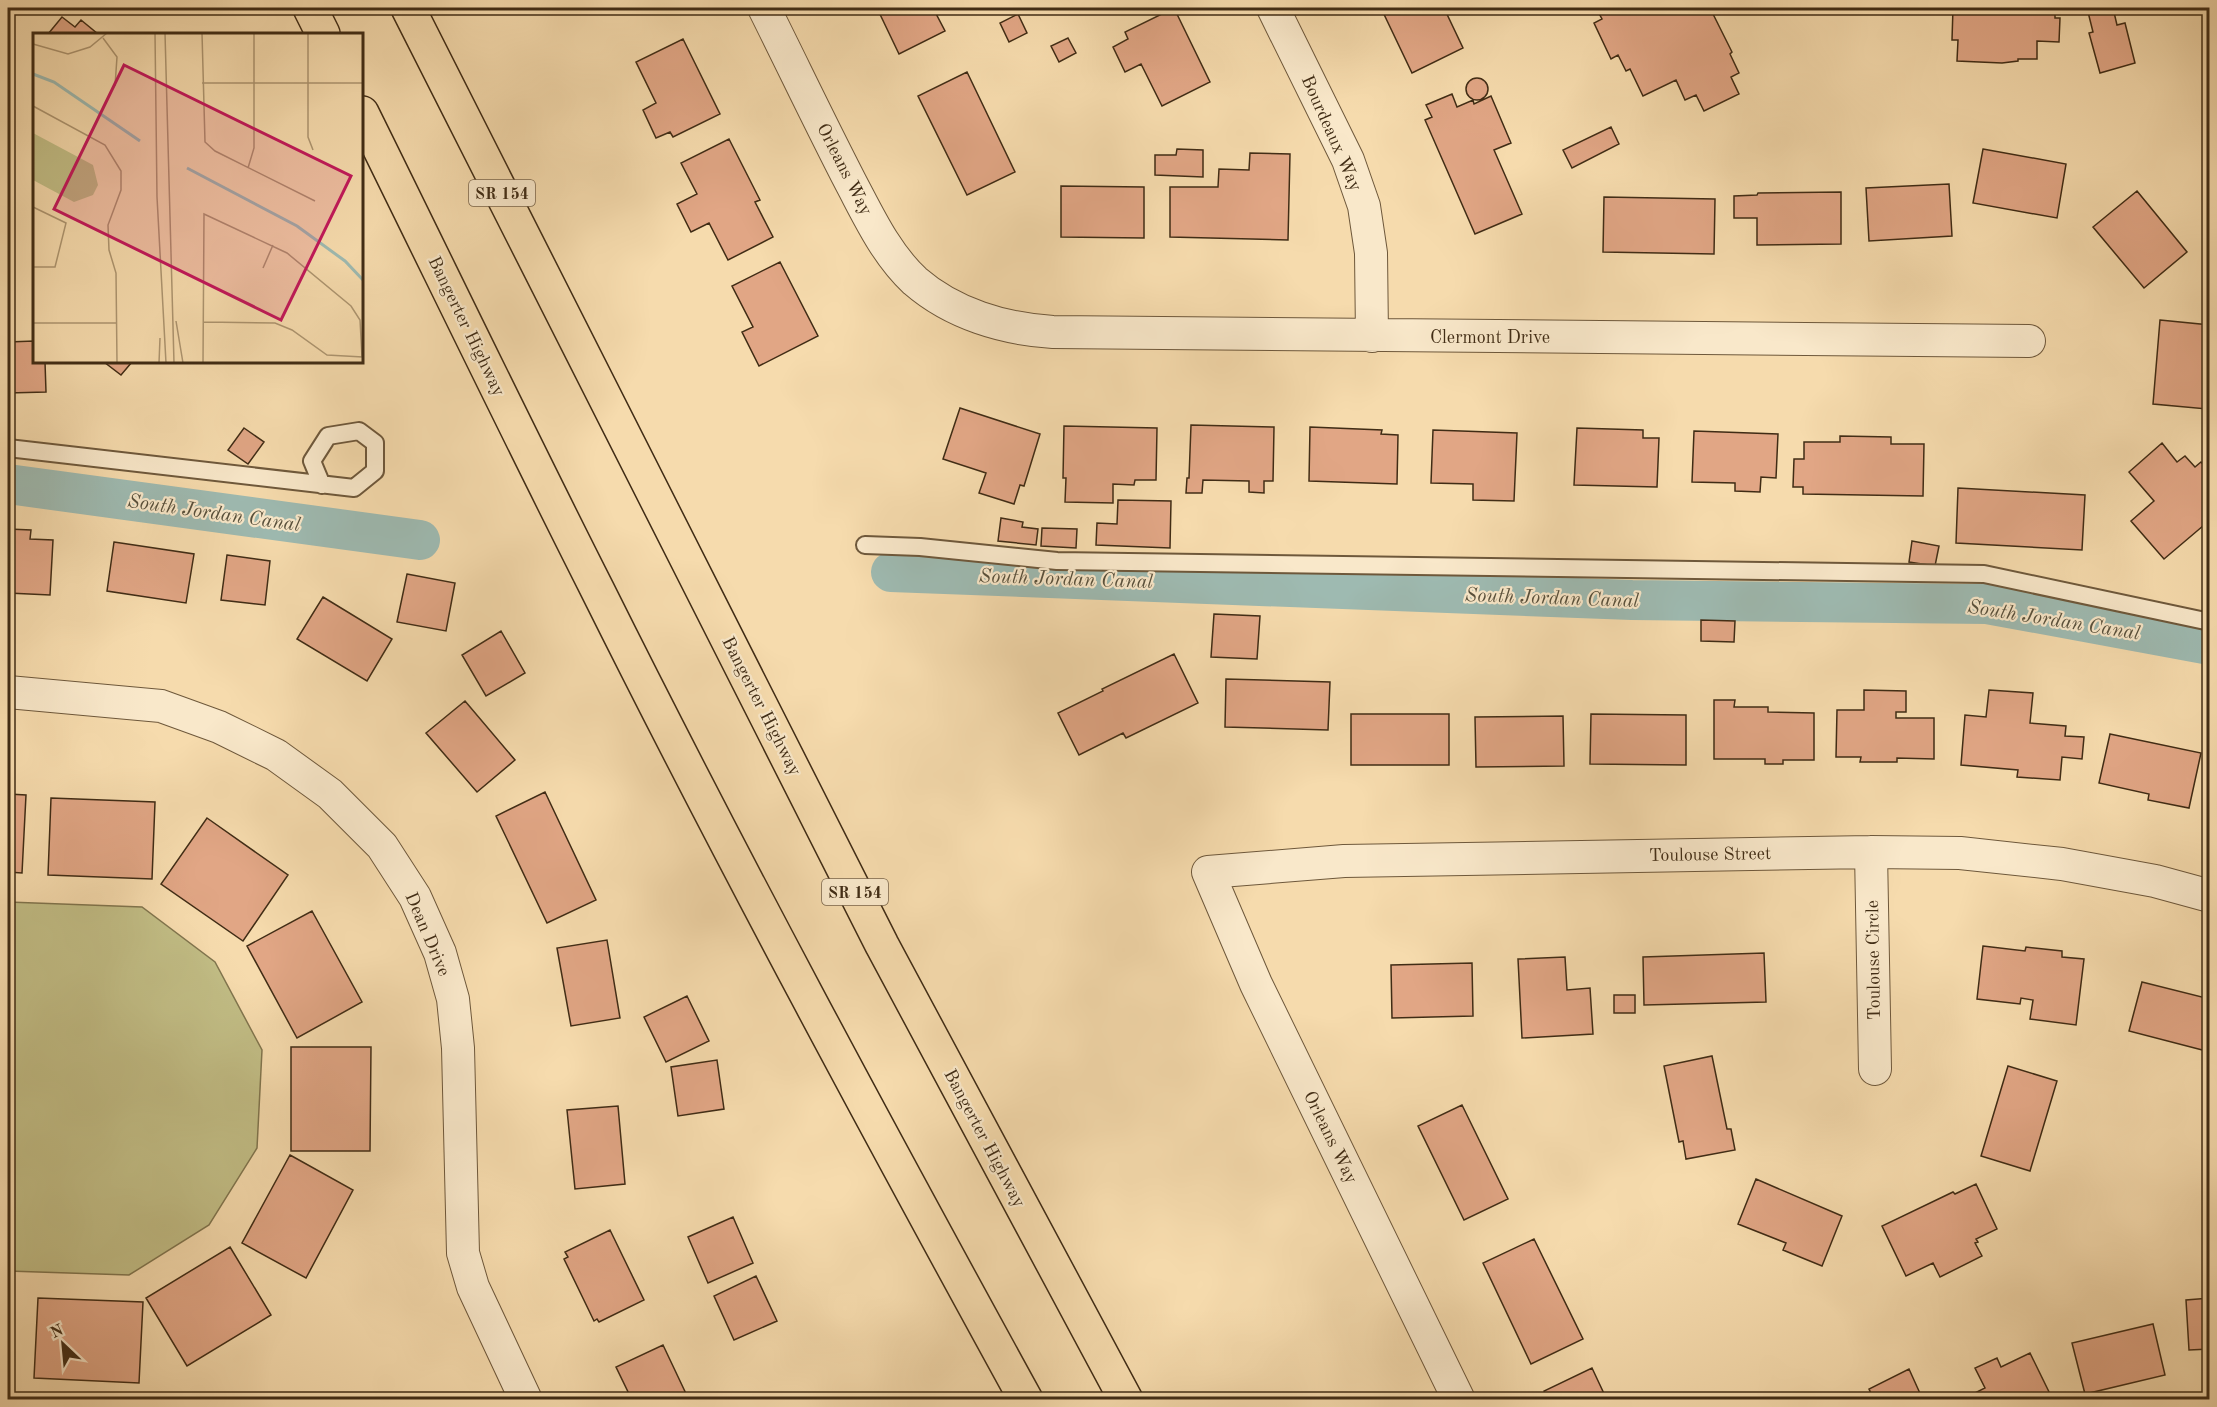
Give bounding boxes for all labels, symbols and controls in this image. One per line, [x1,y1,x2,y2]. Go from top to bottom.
inset map [33,33,363,363]
street label: Bourdeaux Way [1297,73,1365,195]
street label: Orleans Way [813,121,875,219]
road number: SR 154 [469,180,535,206]
street label: Bangerter Highway [424,254,508,400]
street label: Clermont Drive [1430,329,1550,347]
water label: South Jordan Canal [126,492,302,536]
water label: South Jordan Canal [978,567,1154,593]
water label: South Jordan Canal [1464,586,1640,612]
water label: South Jordan Canal [1966,597,2142,645]
street label: Bangerter Highway [718,634,804,779]
street label: Toulouse Street [1649,845,1771,865]
road number: SR 154 [822,879,888,905]
street label: Dean Drive [401,890,453,979]
street label: Toulouse Circle [1864,900,1884,1020]
street label: Bangerter Highway [940,1066,1028,1211]
street label: Orleans Way [1300,1088,1360,1187]
north arrow [33,1314,93,1374]
text: N [48,1322,67,1342]

